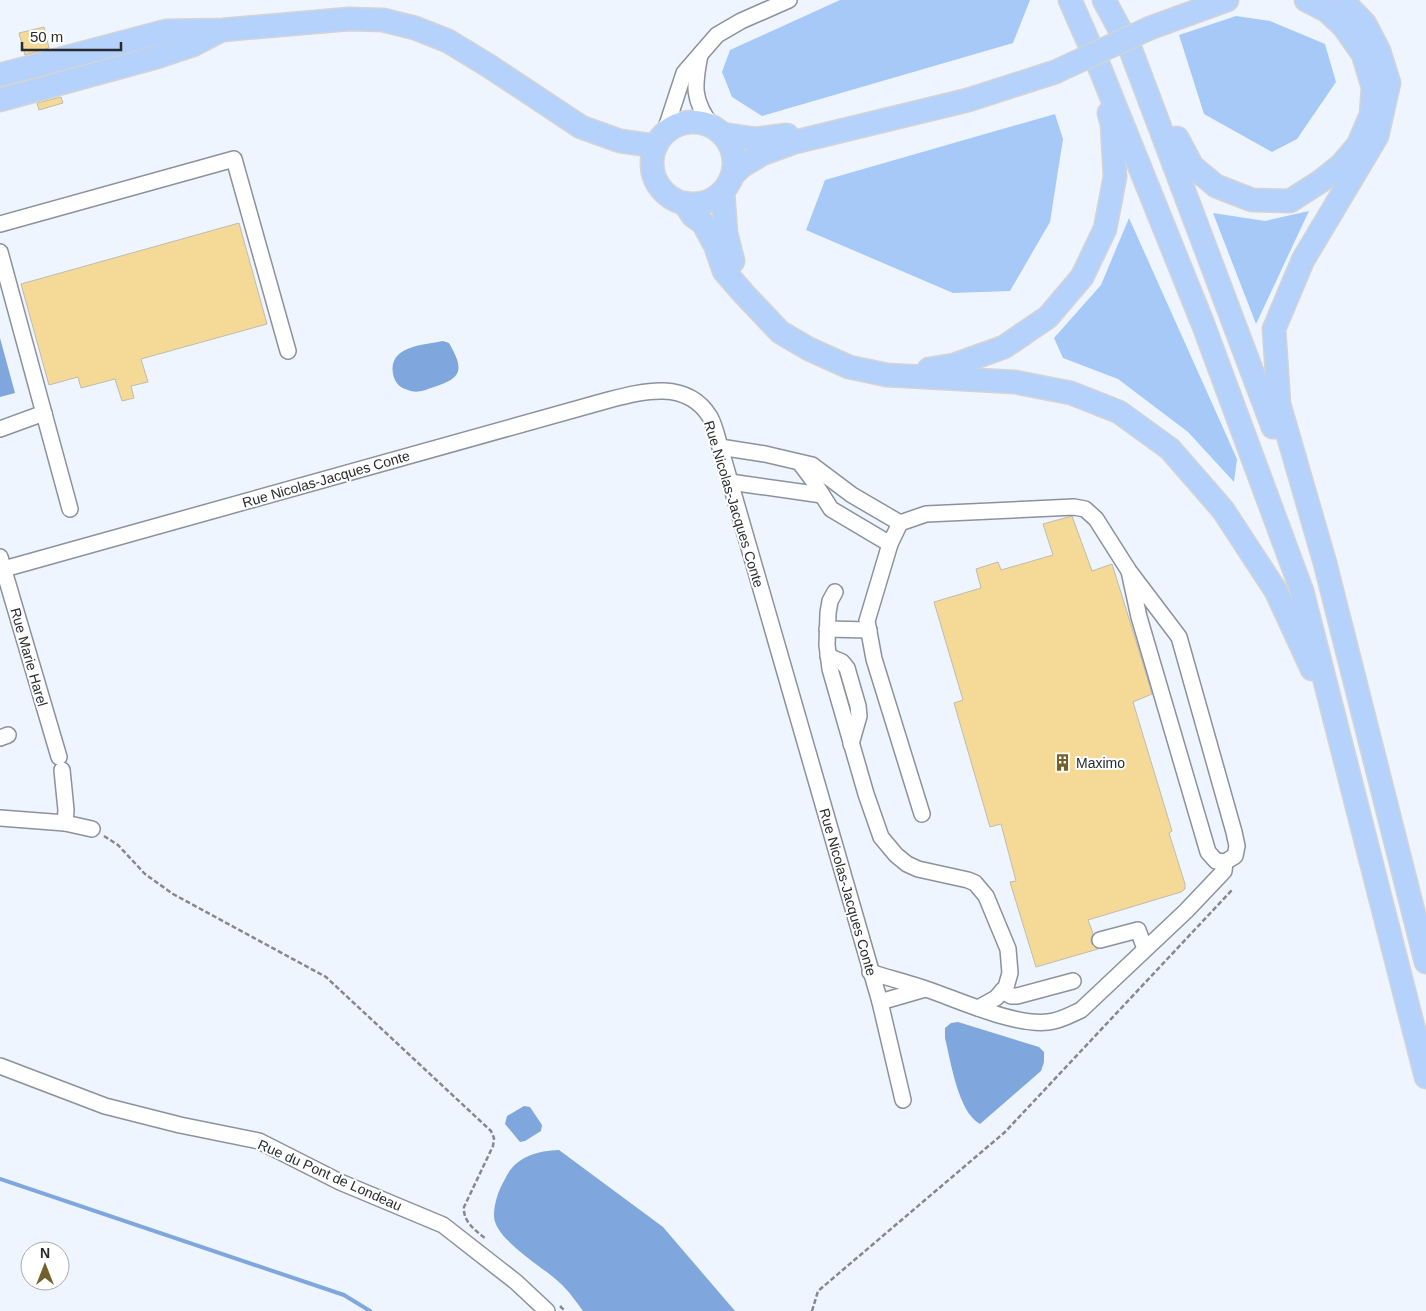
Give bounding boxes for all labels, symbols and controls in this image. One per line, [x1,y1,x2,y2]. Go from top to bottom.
scale bar [22,20,121,52]
text: 50 m [30,28,63,45]
street label: Rue Nicolas-Jacques Conte [701,419,767,590]
street label: Rue Nicolas-Jacques Conte [240,447,412,511]
street label: Rue Marie Harel [7,606,51,708]
building icon: Maximo [1052,753,1072,773]
place label: Maximo [1076,755,1125,771]
street label: Rue Nicolas-Jacques Conte [816,806,880,978]
street label: Rue du Pont de Londeau [256,1136,404,1214]
north arrow [20,1241,70,1291]
text: N [40,1245,50,1261]

